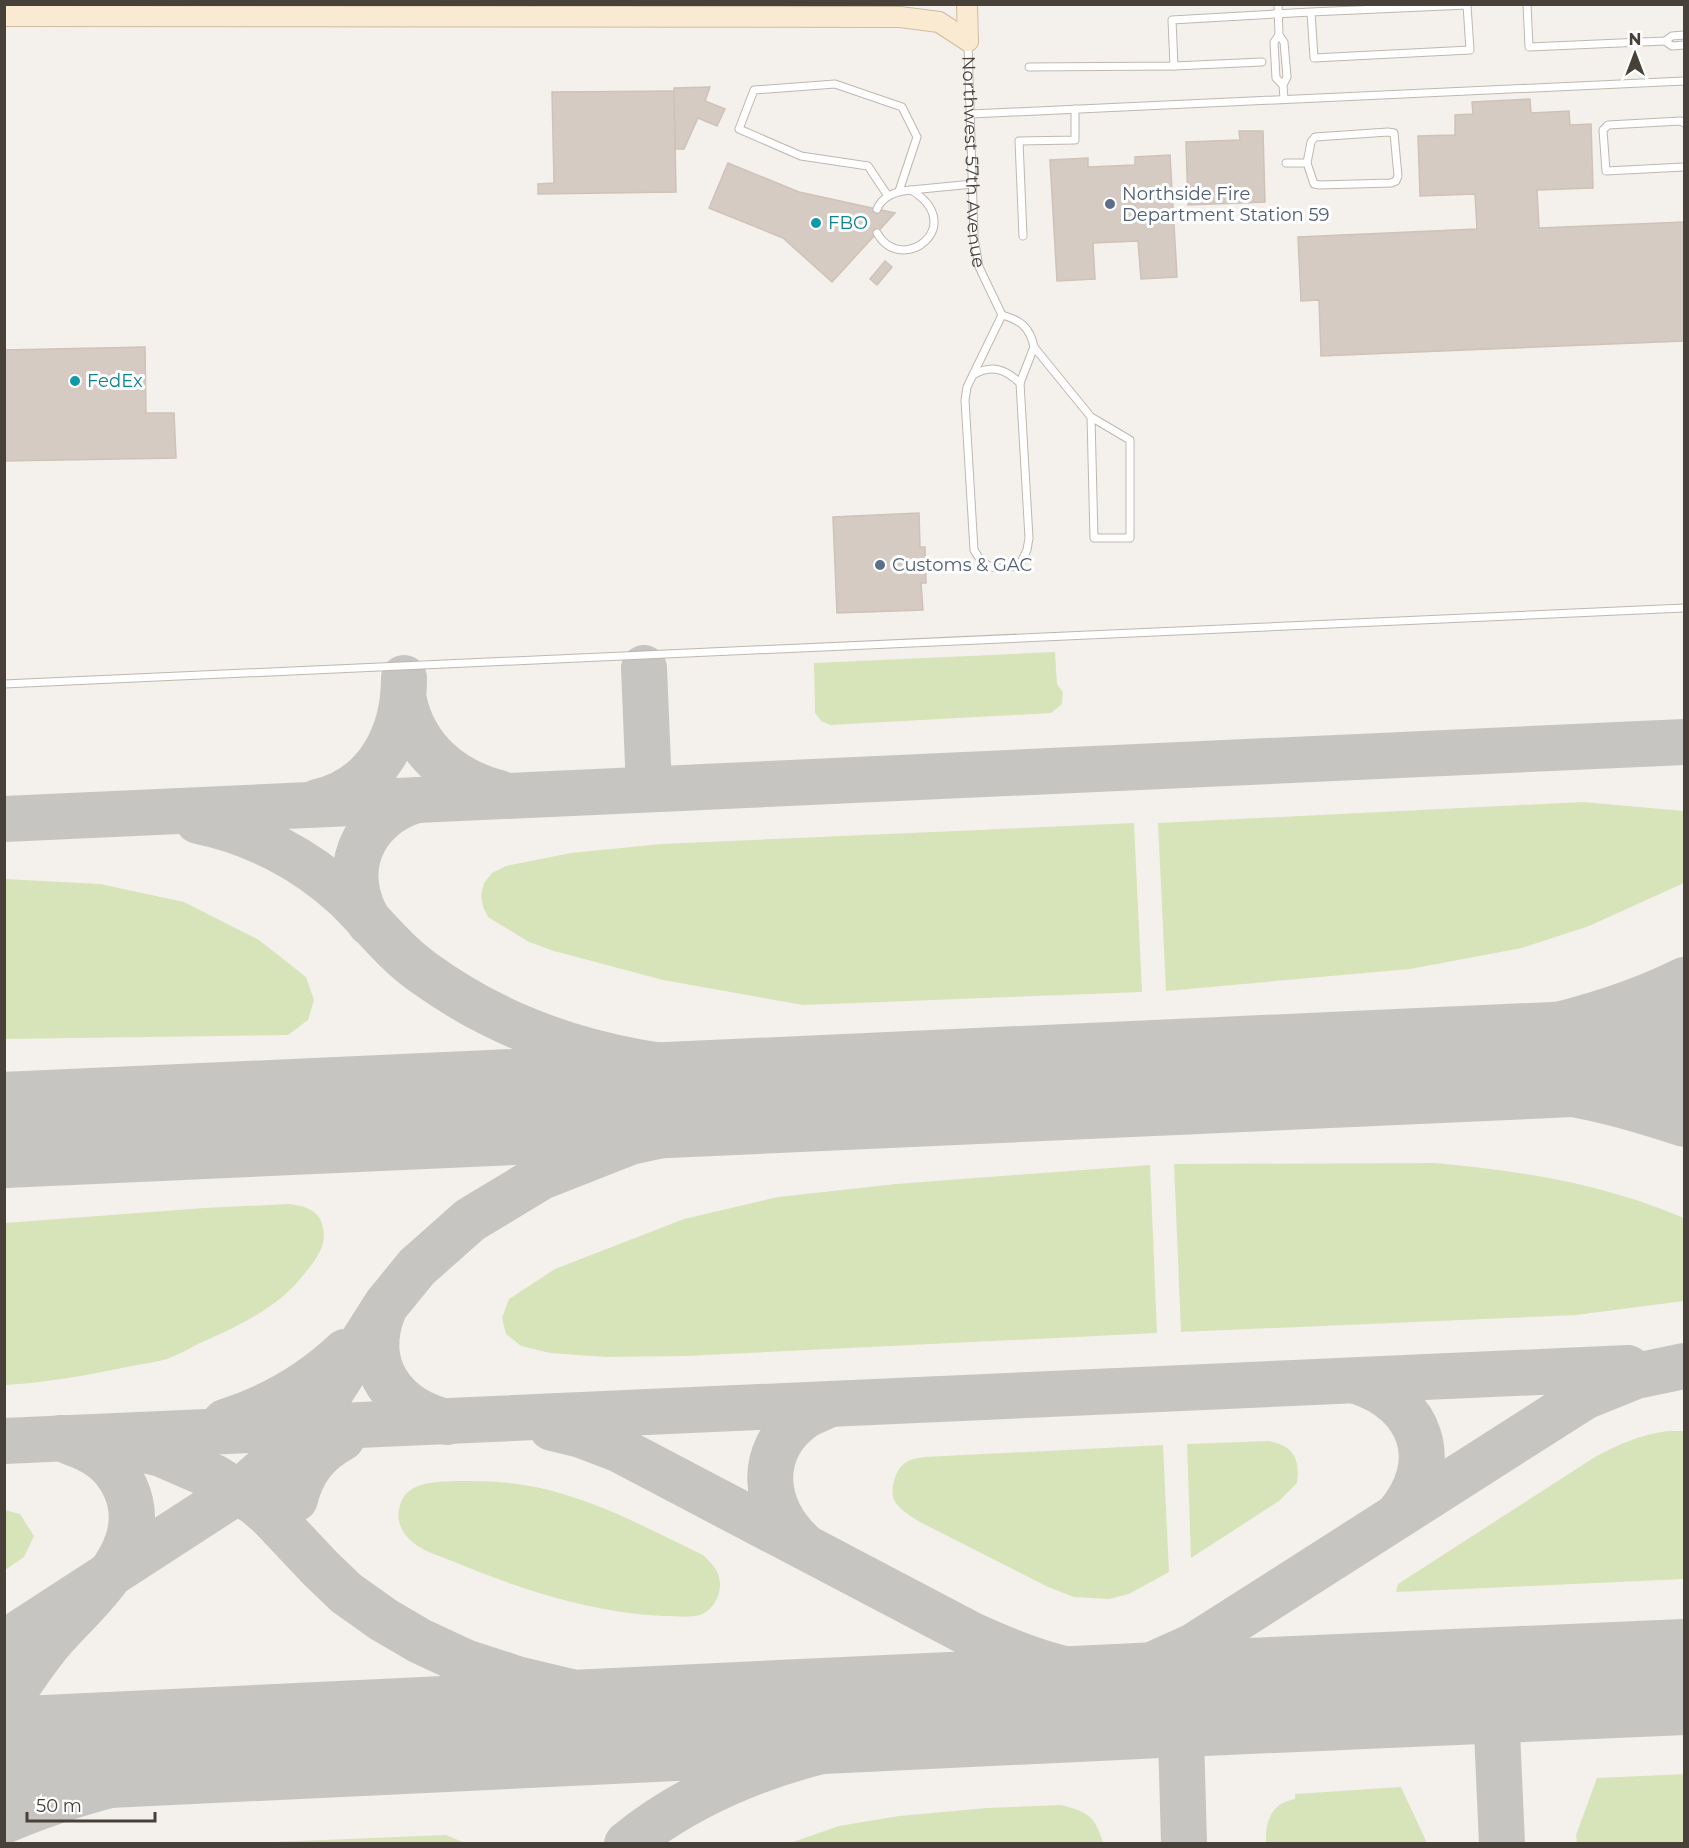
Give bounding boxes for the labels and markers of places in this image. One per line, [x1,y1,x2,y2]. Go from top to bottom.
place label: Northside Fire Department Station 59 [1122,183,1330,226]
marker: Northside Fire Department Station 59 [1103,197,1117,211]
place label: FBO [828,212,868,234]
marker: FBO [809,216,823,230]
place label: FedEx [87,370,143,392]
marker: FedEx [68,374,82,388]
place label: Customs & GAC [892,554,1033,576]
marker: Customs & GAC [873,558,887,572]

